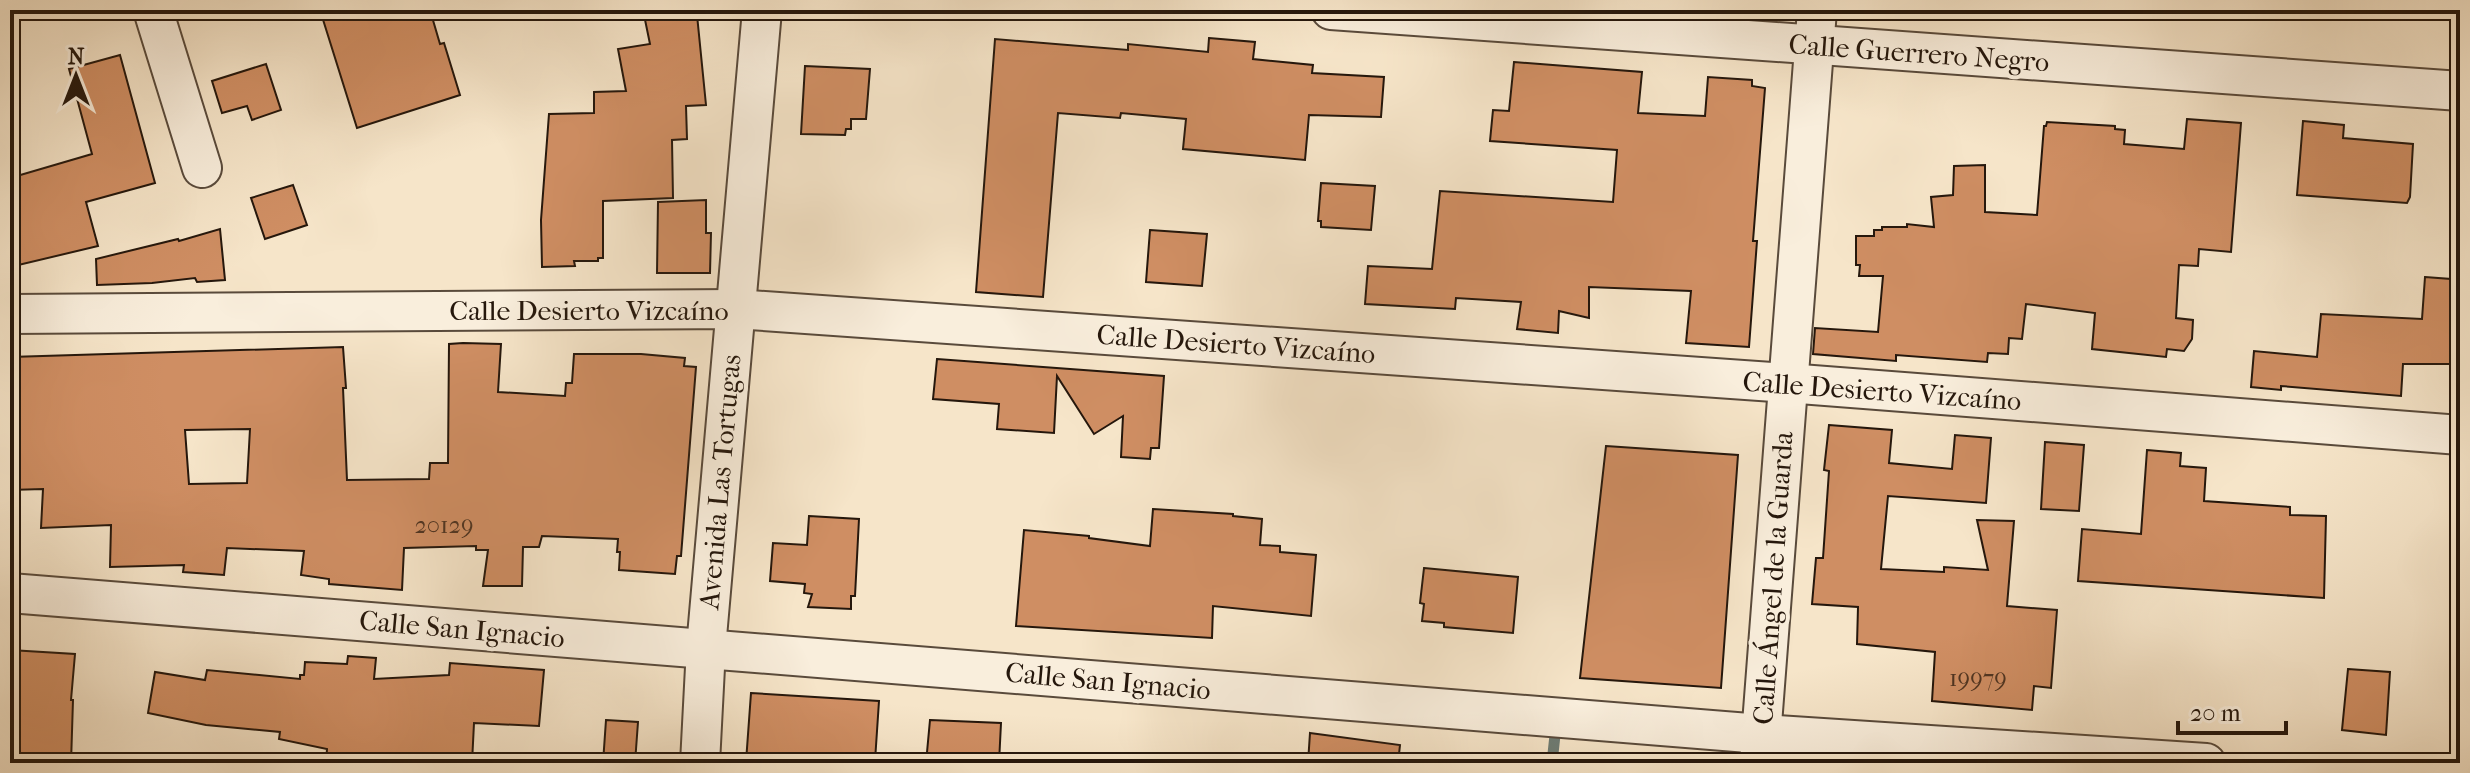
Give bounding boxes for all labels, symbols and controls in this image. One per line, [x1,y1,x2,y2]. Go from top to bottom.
street label: Calle Guerrero Negro [1787,27,2051,79]
north arrow [36,36,116,116]
text: N [68,44,85,70]
street label: Calle Desierto Vizcaíno [449,294,729,327]
street label: Calle Desierto Vizcaíno [1096,318,1376,370]
street label: Avenida Las Tortugas [692,353,748,612]
street label: Calle Desierto Vizcaíno [1742,365,2022,417]
street label: Calle Ángel de la Guarda [1746,429,1800,726]
house number: 20129 [415,511,473,539]
street label: Calle San Ignacio [358,604,566,654]
street label: Calle San Ignacio [1004,656,1212,706]
house number: 19979 [1949,664,2007,692]
scale bar [2178,685,2286,735]
text: 20 m [2190,699,2241,727]

